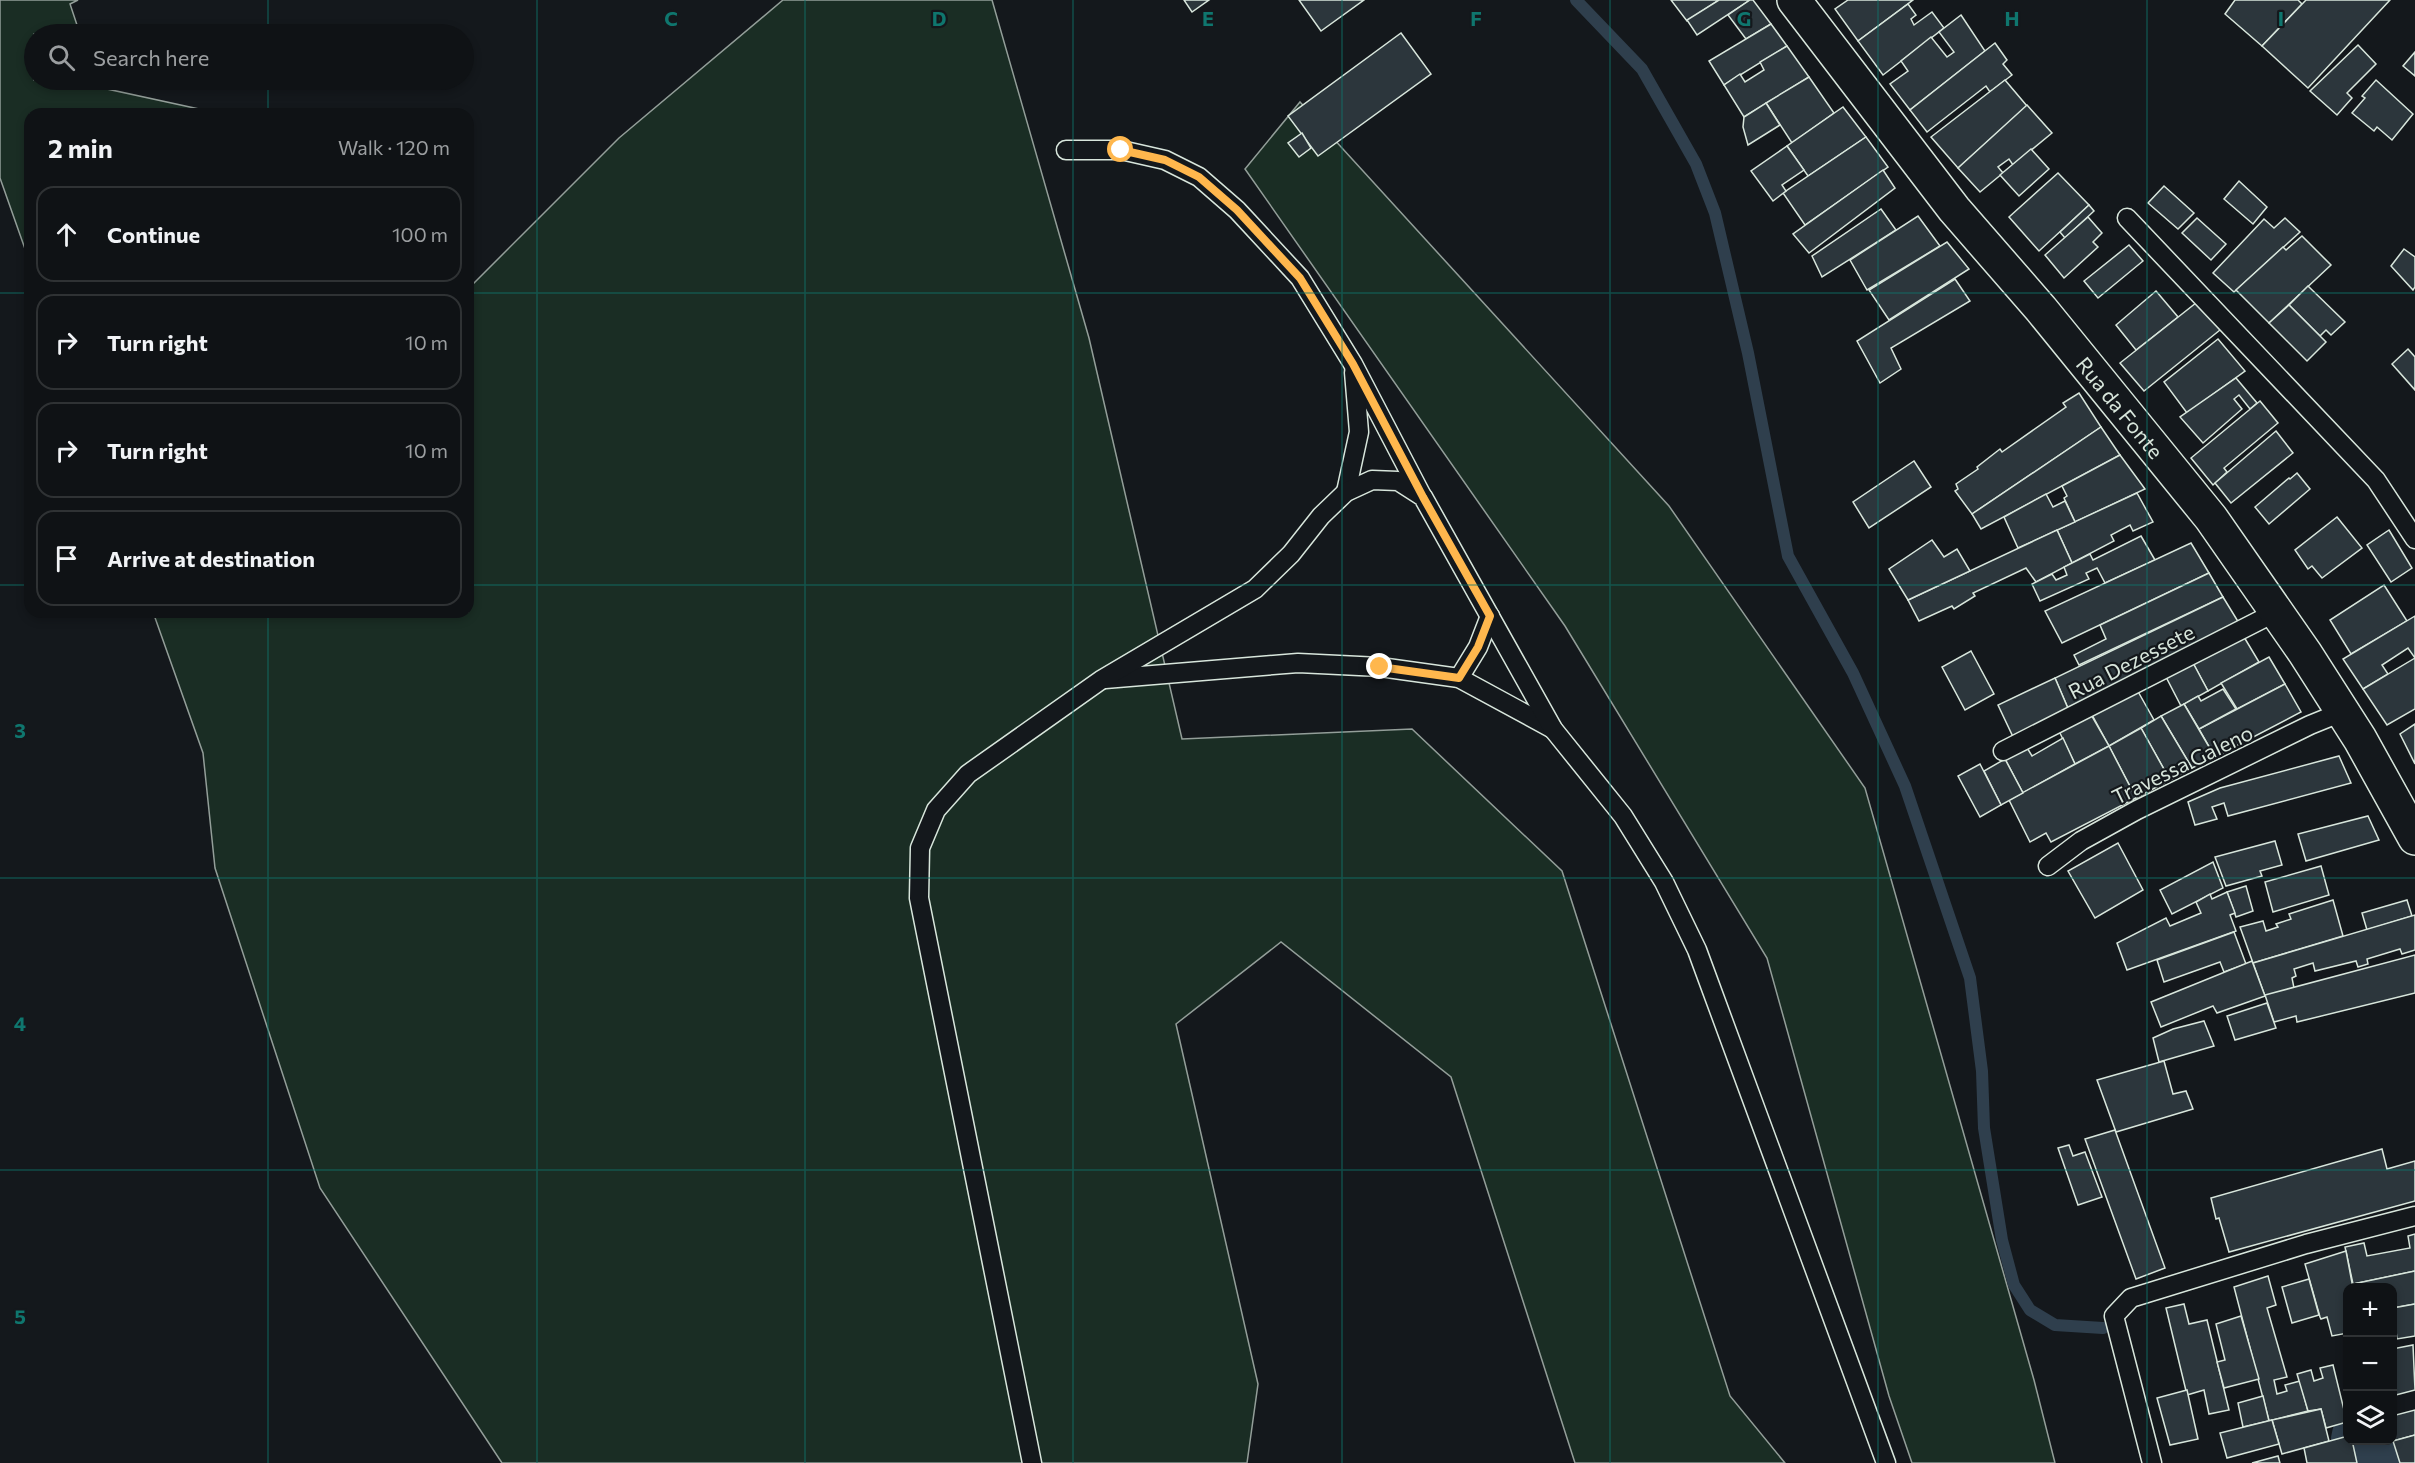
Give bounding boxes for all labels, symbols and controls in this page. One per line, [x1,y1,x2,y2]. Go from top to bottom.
text: C [664,6,678,30]
text: D [932,6,946,30]
text: E [1202,6,1214,30]
text: F [1470,6,1482,30]
text: G [1737,6,1751,30]
text: H [2005,6,2020,30]
text: I [2278,6,2284,30]
search box [24,24,474,90]
icon: search [45,41,78,74]
text: Search here [93,44,209,71]
text: 2 min [48,132,113,163]
text: Walk · 120 m [338,135,450,159]
route start [1107,136,1133,162]
icon: ahead [50,218,83,251]
text: Continue [107,221,200,248]
text: 100 m [392,222,448,246]
icon: right [50,326,83,359]
text: Turn right [107,329,208,356]
text: 10 m [405,330,448,354]
street label: Rua da Fonte [2072,351,2169,463]
icon: right [50,434,83,467]
text: Turn right [107,437,208,464]
text: 10 m [405,438,448,462]
icon: arrive [50,542,83,575]
text: Arrive at destination [107,545,315,572]
street label: Rua Dezessete [2064,618,2198,704]
route end [1366,653,1392,679]
text: 3 [14,718,26,742]
street label: Travessa Galeno [2108,719,2256,809]
text: 4 [14,1011,26,1035]
map controls [2343,1283,2397,1445]
button: + [2343,1283,2397,1337]
text: 5 [14,1304,26,1328]
button: − [2343,1337,2397,1391]
button: layers [2343,1391,2397,1445]

